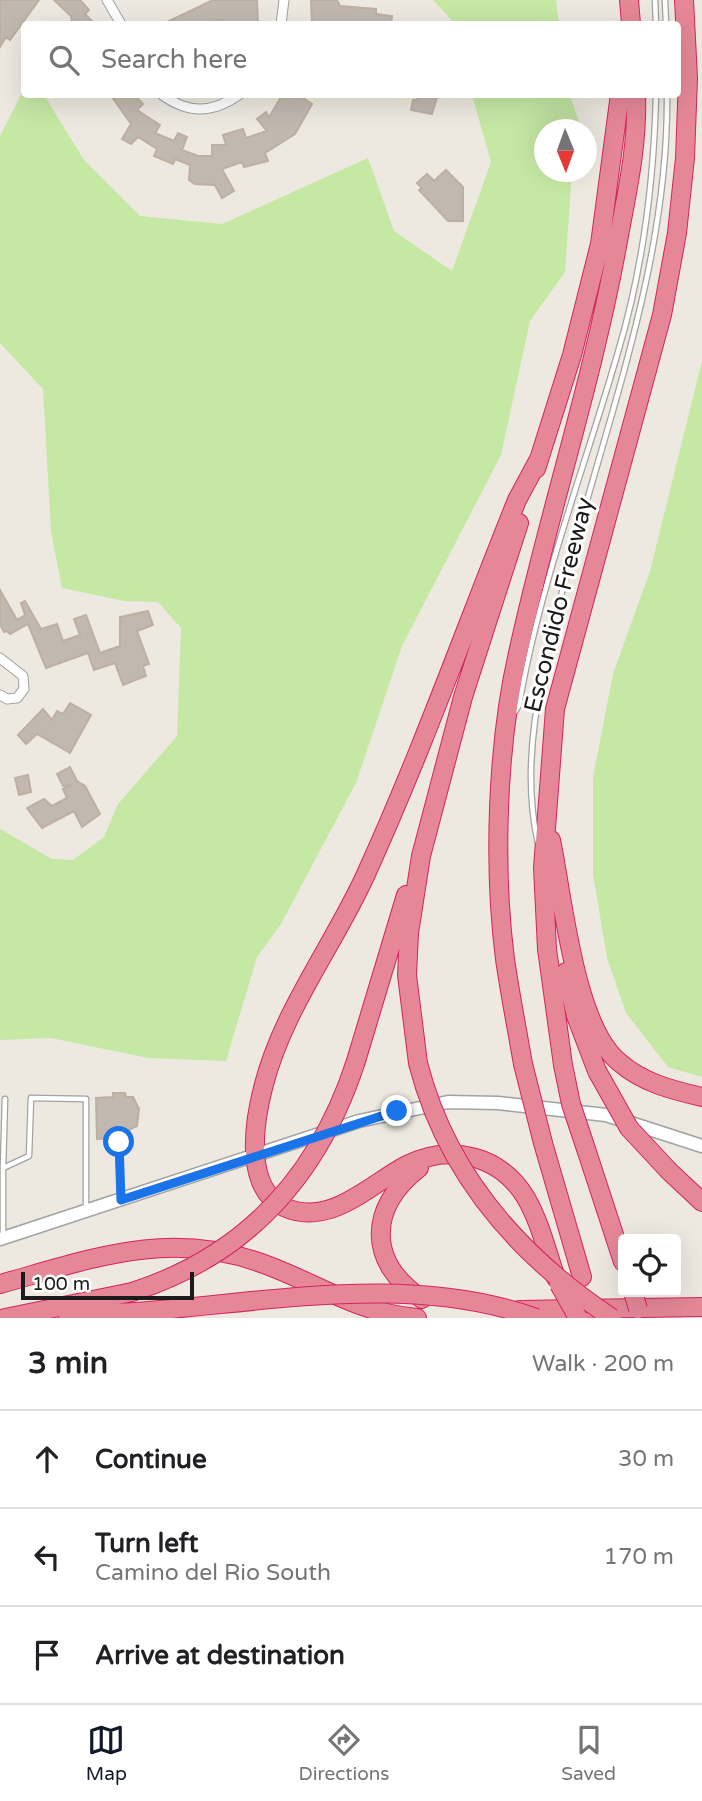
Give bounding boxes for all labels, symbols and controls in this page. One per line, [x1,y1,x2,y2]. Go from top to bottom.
search box [21,21,681,98]
icon: search [45,41,83,79]
text: Search here [101,44,247,75]
north arrow [534,119,597,182]
street label: Escondido Freeway [518,494,600,716]
route end [381,1095,412,1126]
route start [103,1126,134,1157]
map controls [618,1234,681,1297]
button: locate [618,1234,681,1297]
scale bar [21,1269,194,1301]
text: 100 m [32,1273,90,1295]
text: 3 min [28,1345,108,1382]
text: Walk · 200 m [532,1350,674,1378]
icon: ahead [28,1440,66,1478]
text: Continue [95,1444,207,1475]
text: 30 m [618,1445,674,1473]
text: Turn left [95,1528,198,1559]
icon: left [28,1538,66,1576]
text: 170 m [604,1543,674,1571]
text: Camino del Rio South [95,1559,331,1587]
icon: arrive [28,1636,66,1674]
text: Arrive at destination [95,1640,345,1671]
tab: Map [86,1721,127,1785]
tab: Directions [299,1721,390,1785]
tab: Saved [561,1721,616,1785]

